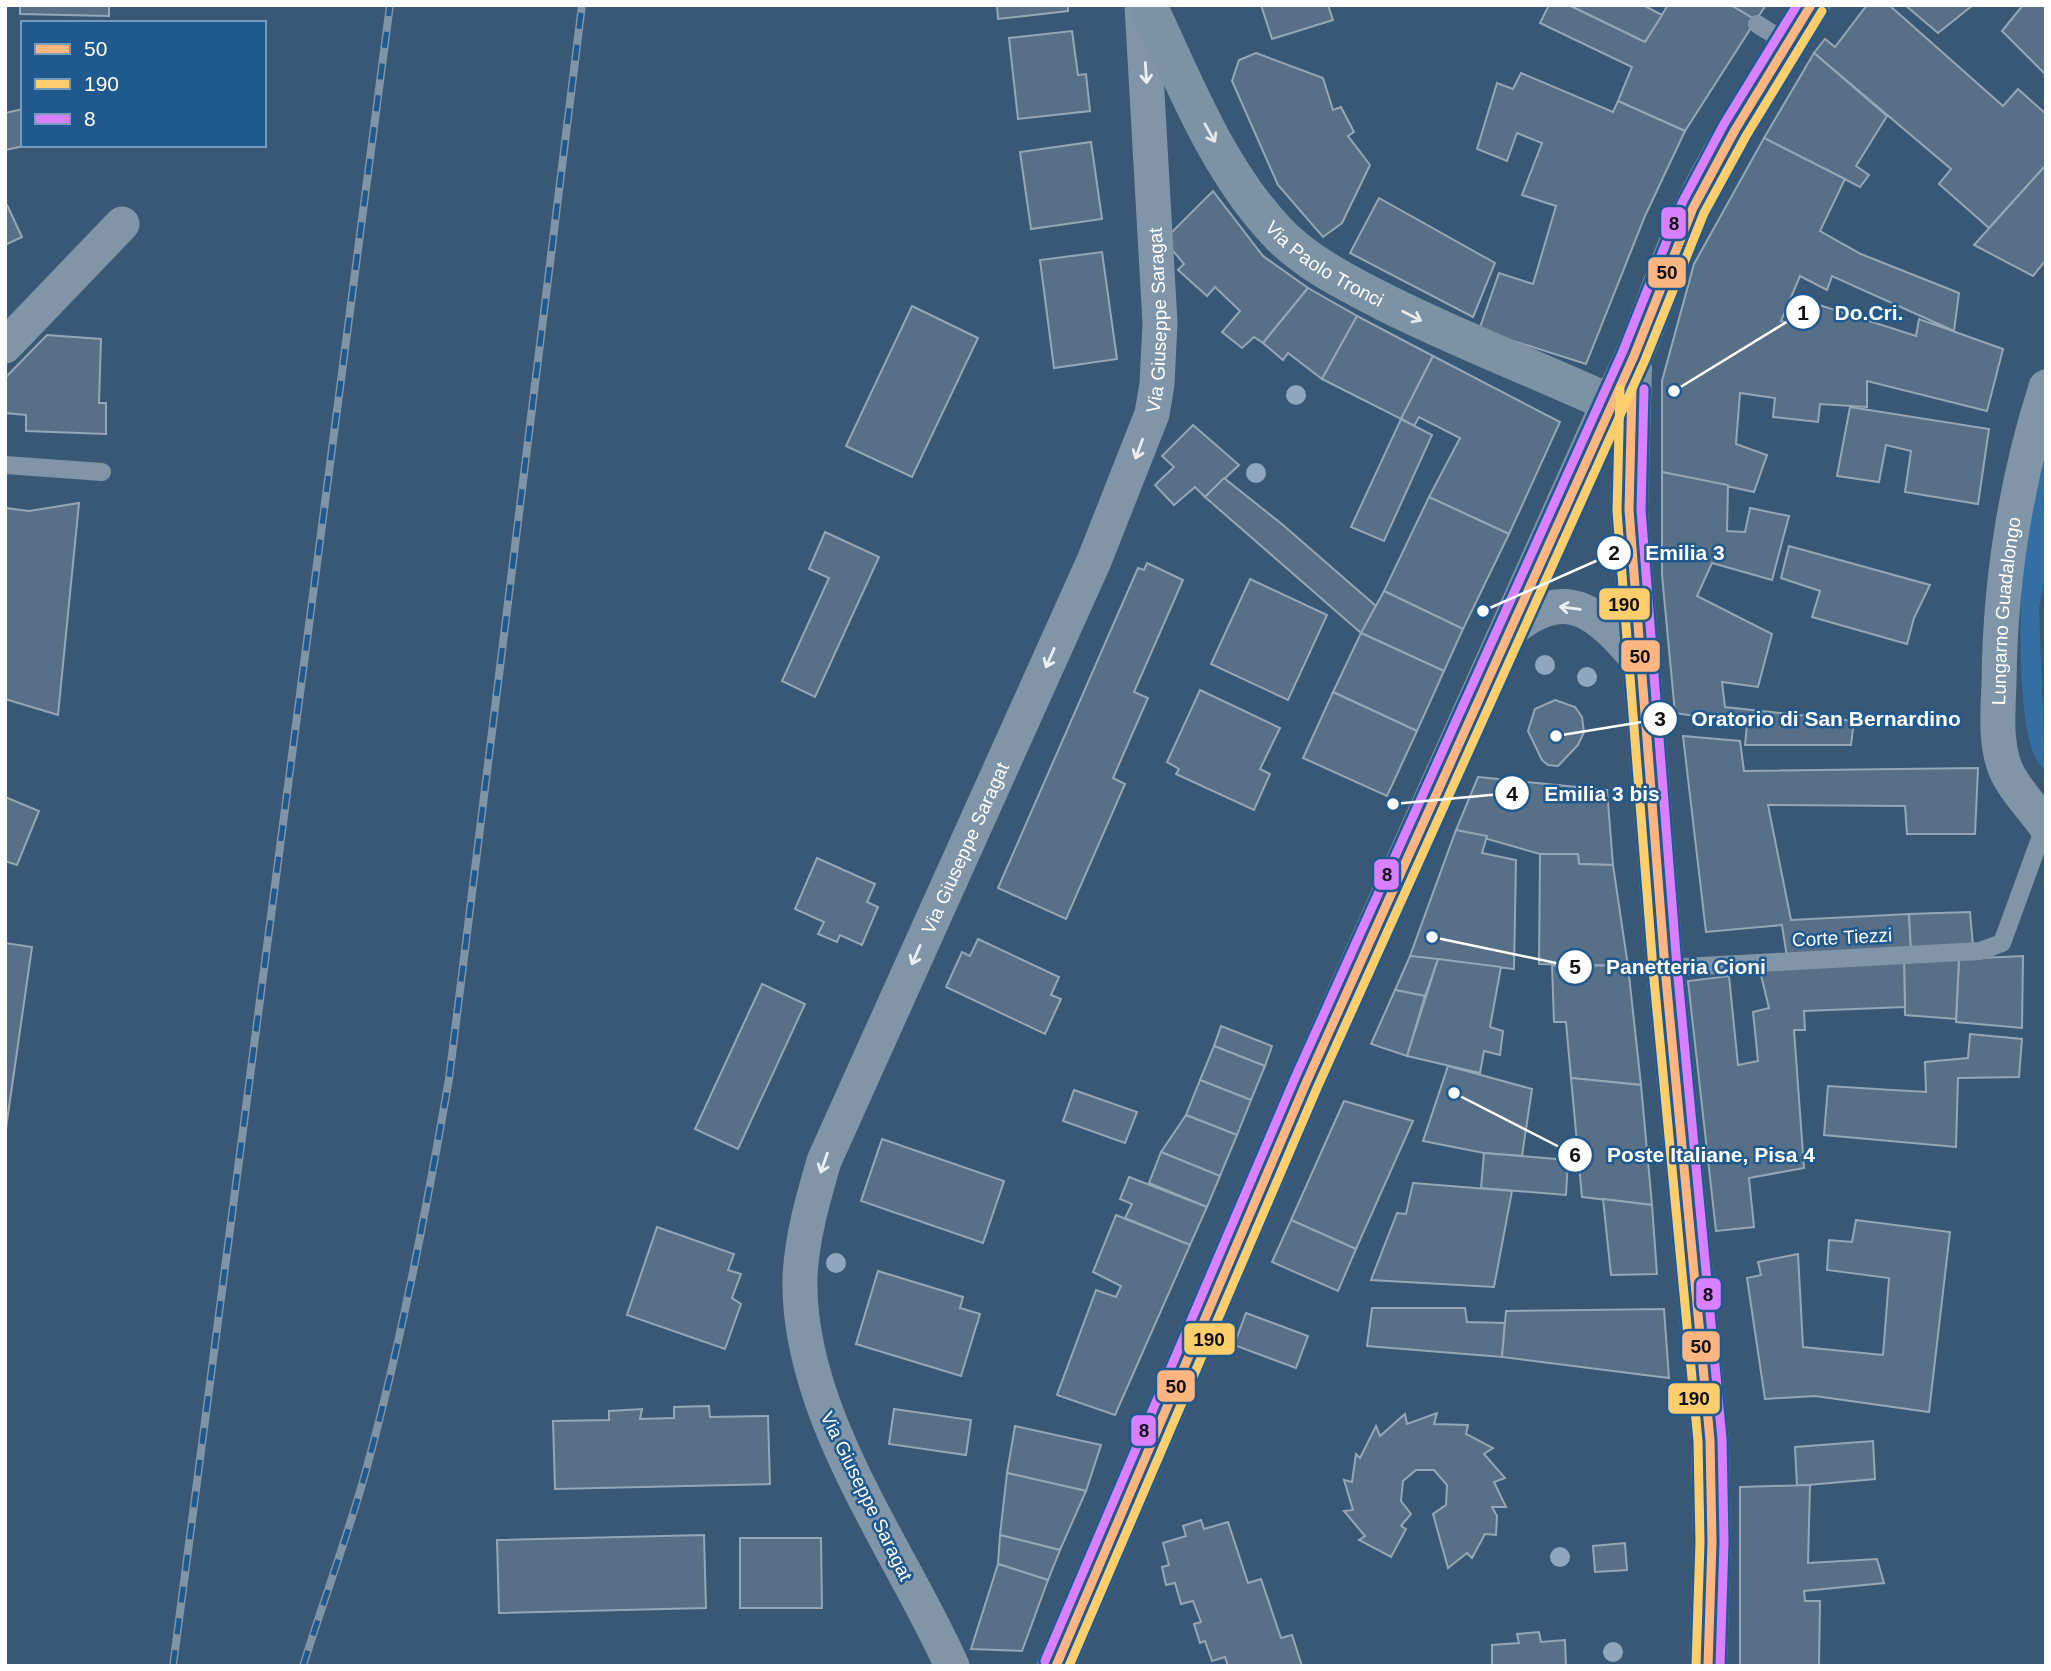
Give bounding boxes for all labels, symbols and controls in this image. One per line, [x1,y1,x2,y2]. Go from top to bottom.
legend [21,21,266,147]
text: 50 [84,37,107,60]
one-way arrow [1140,62,1153,84]
text: 190 [84,72,119,95]
text: 8 [84,107,96,130]
one-way arrow [1204,122,1217,143]
line badge: 8 [1660,206,1687,240]
text: 8 [1669,213,1679,234]
street label: Via Paolo Tronci [1261,217,1387,311]
street label: Via Giuseppe Saragat [1142,226,1171,414]
line badge: 50 [1647,256,1687,289]
text: 50 [1656,262,1678,283]
callout: Do.Cri. [1786,291,1918,333]
text: 1 [1797,301,1809,324]
text: Do.Cri. [1835,301,1903,324]
one-way arrow [1401,309,1422,323]
one-way arrow [1132,437,1144,459]
street label: Lungarno Guadalongo [1988,515,2025,706]
callout: Emilia 3 [1596,532,1739,574]
text: 2 [1608,541,1620,564]
text: Emilia 3 [1645,541,1725,564]
line badge: 190 [1598,587,1651,621]
text: 190 [1608,594,1640,615]
one-way arrow [1559,602,1582,615]
line badge: 50 [1620,639,1661,673]
text: 50 [1629,646,1651,667]
one-way arrow [1043,648,1056,669]
callout: Oratorio di San Bernardino [1642,698,1975,740]
text: 3 [1654,707,1666,730]
text: Oratorio di San Bernardino [1691,707,1961,730]
street label: Via Giuseppe Saragat [918,759,1013,937]
callout: Emilia 3 bis [1495,772,1673,814]
text: 4 [1506,782,1518,805]
text: Emilia 3 bis [1544,782,1660,805]
line badge: 8 [1373,858,1400,891]
text: 8 [1382,864,1392,885]
street label: Corte Tiezzi [1791,924,1893,951]
one-way arrow [909,944,922,965]
callout: Panetteria Cioni [1557,946,1780,988]
text: 5 [1569,955,1581,978]
text: Panetteria Cioni [1606,955,1766,978]
callout: Poste Italiane, Pisa 4 [1558,1134,1829,1176]
text: 6 [1569,1143,1581,1166]
text: Poste Italiane, Pisa 4 [1607,1143,1815,1166]
one-way arrow [817,1151,829,1173]
line badge: 8 [1695,1277,1722,1311]
text: 8 [1703,1284,1713,1305]
line badge: 190 [1183,1322,1236,1356]
text: 190 [1193,1329,1225,1350]
line badge: 50 [1681,1330,1721,1363]
text: 50 [1690,1336,1712,1357]
line badge: 50 [1156,1369,1196,1403]
text: 50 [1165,1376,1187,1397]
line badge: 190 [1667,1382,1721,1415]
text: 190 [1678,1388,1710,1409]
street label: Via Giuseppe Saragat [816,1408,917,1585]
line badge: 8 [1130,1414,1157,1447]
text: 8 [1139,1420,1149,1441]

